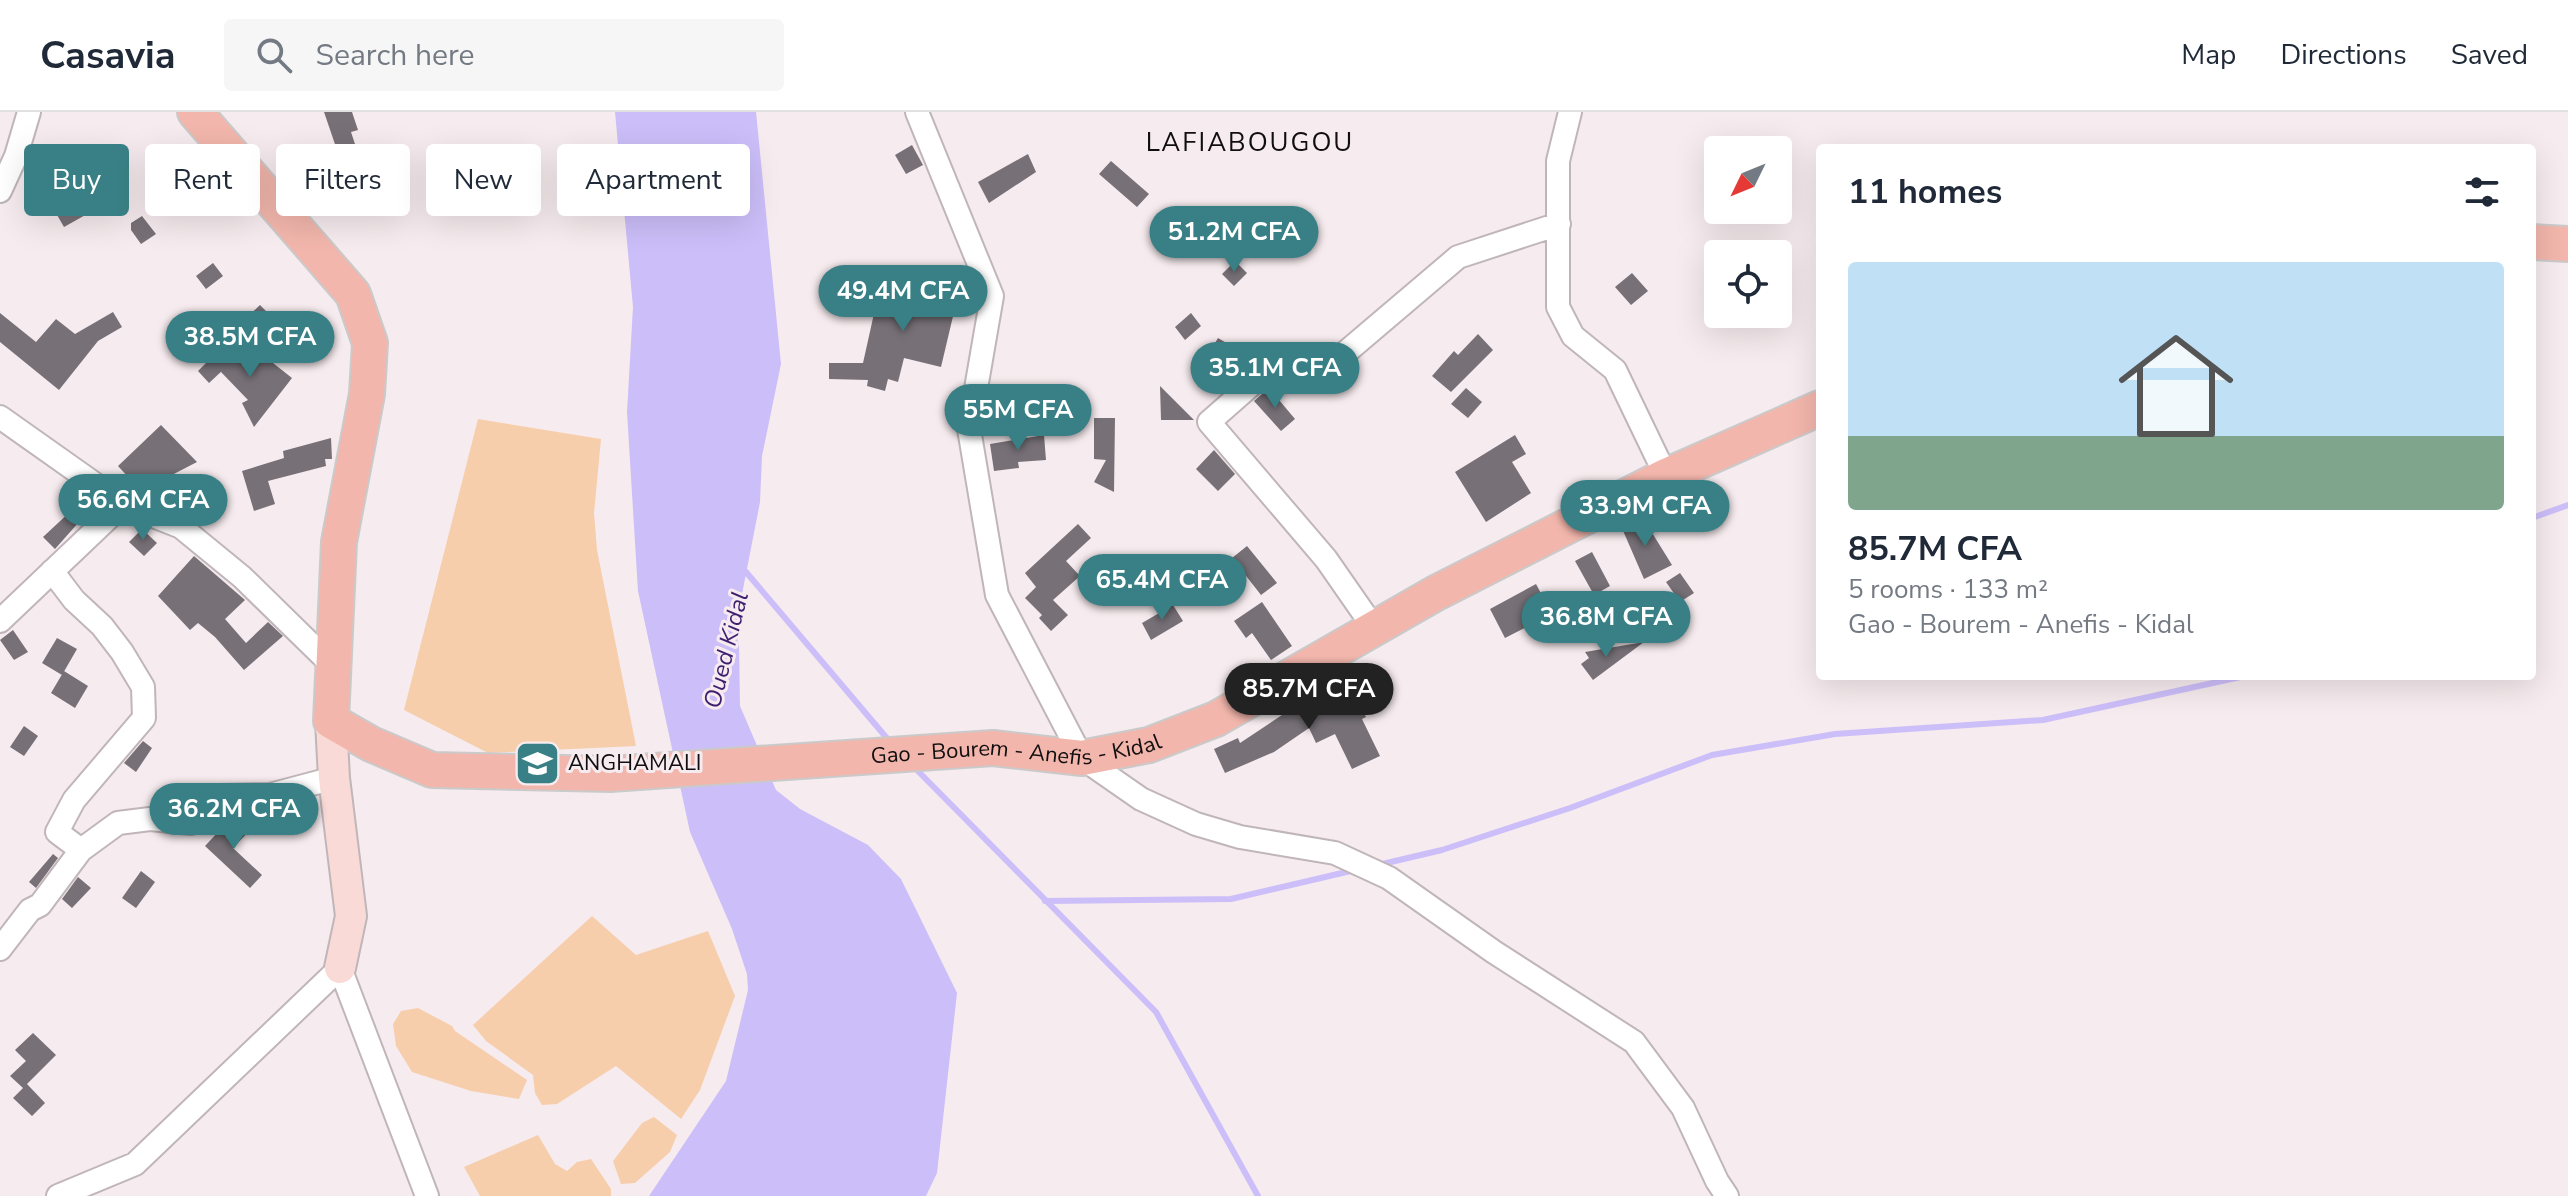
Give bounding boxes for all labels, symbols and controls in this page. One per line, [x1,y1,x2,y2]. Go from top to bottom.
search box [224,19,784,91]
text: Casavia [40,30,176,81]
icon: search [252,33,296,77]
text: Search here [316,35,475,76]
text: Map [2181,36,2236,74]
text: Directions [2280,36,2407,74]
text: Saved [2451,36,2528,74]
district label: LAFIABOUGOU [1146,125,1354,160]
north arrow [1704,136,1792,224]
map controls [1704,136,1792,328]
chip: Buy [24,144,129,216]
chip: Rent [145,144,260,216]
chip: Filters [276,144,410,216]
chip: New [426,144,541,216]
chip: Apartment [557,144,750,216]
text: 11 homes [1848,169,2002,215]
icon: filters [2460,170,2504,214]
pin: 51.2M CFA [1142,206,1326,274]
text: 51.2M CFA [1167,214,1301,249]
button: locate [1704,240,1792,328]
pin: 49.4M CFA [811,265,995,333]
text: 49.4M CFA [836,273,970,308]
pin: 38.5M CFA [158,311,342,379]
icon: home [2104,314,2248,458]
text: 38.5M CFA [183,319,317,354]
pin: 35.1M CFA [1183,342,1367,410]
text: 35.1M CFA [1208,350,1342,385]
pin: 55M CFA [944,384,1092,452]
text: 55M CFA [963,392,1073,427]
pin: 56.6M CFA [51,474,235,542]
pin: 33.9M CFA [1553,480,1737,548]
text: 56.6M CFA [76,482,210,517]
text: 33.9M CFA [1578,488,1712,523]
text: 85.7M CFA [1848,526,2022,572]
pin: 65.4M CFA [1070,554,1254,622]
text: 65.4M CFA [1095,562,1229,597]
text: 5 rooms · 133 m² [1848,572,2048,607]
water label: Oued Kidal [696,588,756,712]
pin: 36.8M CFA [1514,591,1698,659]
text: 36.8M CFA [1539,599,1673,634]
text: Gao - Bourem - Anefis - Kidal [1848,607,2194,642]
pin: 85.7M CFA [1217,663,1401,731]
text: 85.7M CFA [1242,671,1376,706]
street label: Gao - Bourem - Anefis - Kidal [870,726,1166,773]
school or university icon: ANGHAMALI [513,739,561,787]
place label: ANGHAMALI [568,748,702,778]
pin: 36.2M CFA [142,783,326,851]
text: 36.2M CFA [167,791,301,826]

